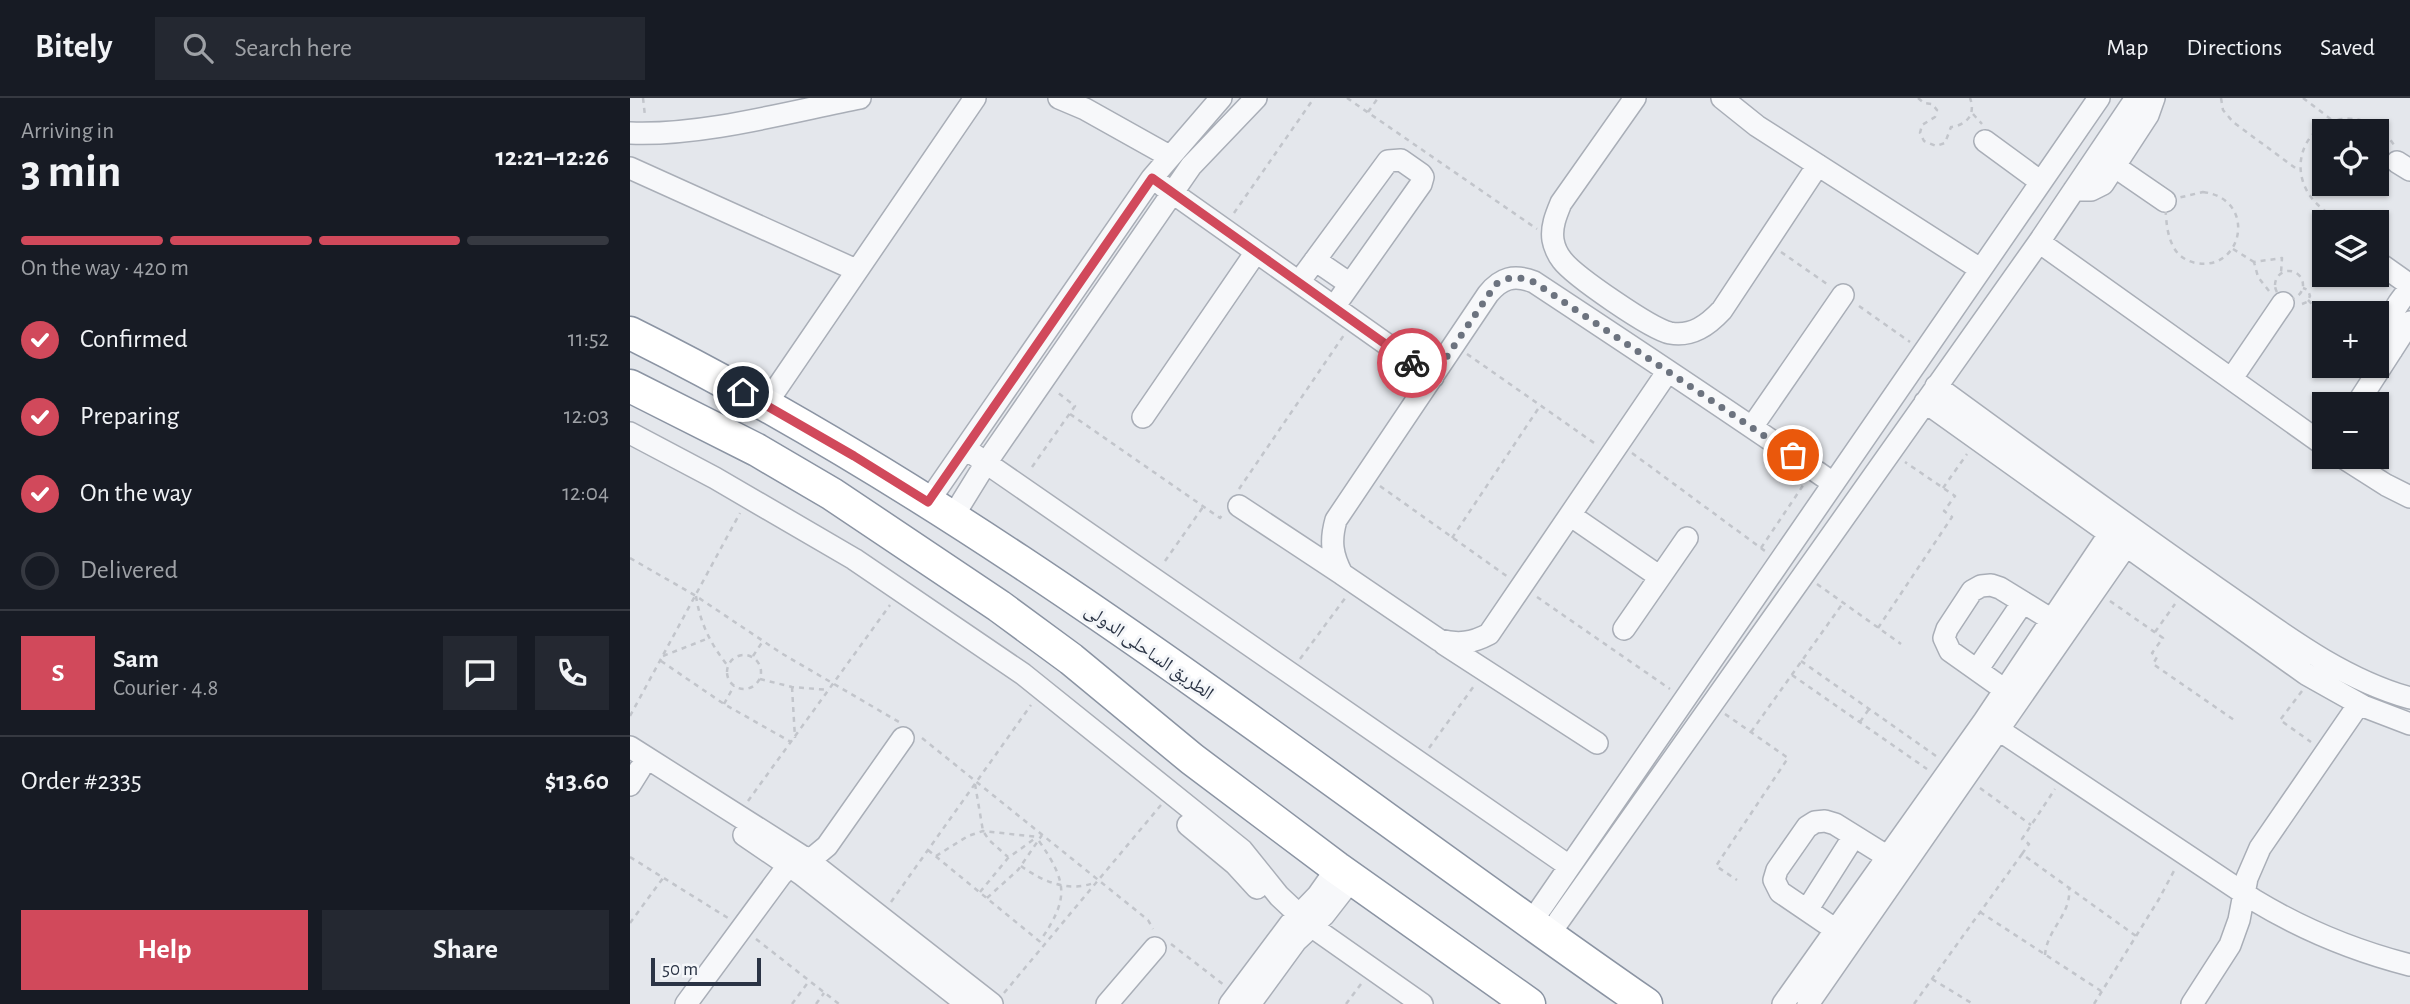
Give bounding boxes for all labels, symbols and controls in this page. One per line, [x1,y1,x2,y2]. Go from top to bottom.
search box [155,17,645,80]
icon: search [179,29,217,67]
text: Bitely [35,31,113,64]
text: Search here [235,35,352,61]
text: Map [2106,36,2148,60]
text: Directions [2186,36,2282,60]
text: Saved [2320,36,2375,60]
map controls [2312,119,2389,469]
button: locate [2312,119,2389,196]
text: Arriving in [21,120,114,143]
text: 12:21–12:26 [495,144,609,170]
text: 3 min [21,149,121,195]
button: layers [2312,210,2389,287]
text: On the way · 420 m [21,257,189,280]
button: + [2312,301,2389,378]
icon: check [21,321,59,359]
text: Confirmed [80,326,188,352]
text: 11:52 [568,328,609,351]
courier [1377,328,1447,398]
icon: bike [1393,344,1431,382]
pin [713,362,773,422]
icon: home [724,373,762,411]
button: − [2312,392,2389,469]
icon: check [21,398,59,436]
text: Preparing [80,403,179,429]
text: 12:03 [564,405,609,428]
pin [1763,425,1823,485]
icon: bag [1774,436,1812,474]
icon: check [21,475,59,513]
text: On the way [80,480,192,506]
text: 12:04 [562,482,609,505]
text: Delivered [80,557,178,583]
street label: الطريق الساحلى الدولى [1081,601,1217,704]
button: chat [443,636,517,710]
button: phone [535,636,609,710]
text: Sam [113,646,159,672]
text: S [52,660,64,686]
text: Courier · 4.8 [113,677,218,700]
text: Order #2335 [21,768,142,794]
text: $13.60 [545,768,609,794]
button: Help [21,910,308,990]
button: Share [322,910,609,990]
scale bar [651,955,761,987]
text: 50 m [662,960,698,979]

